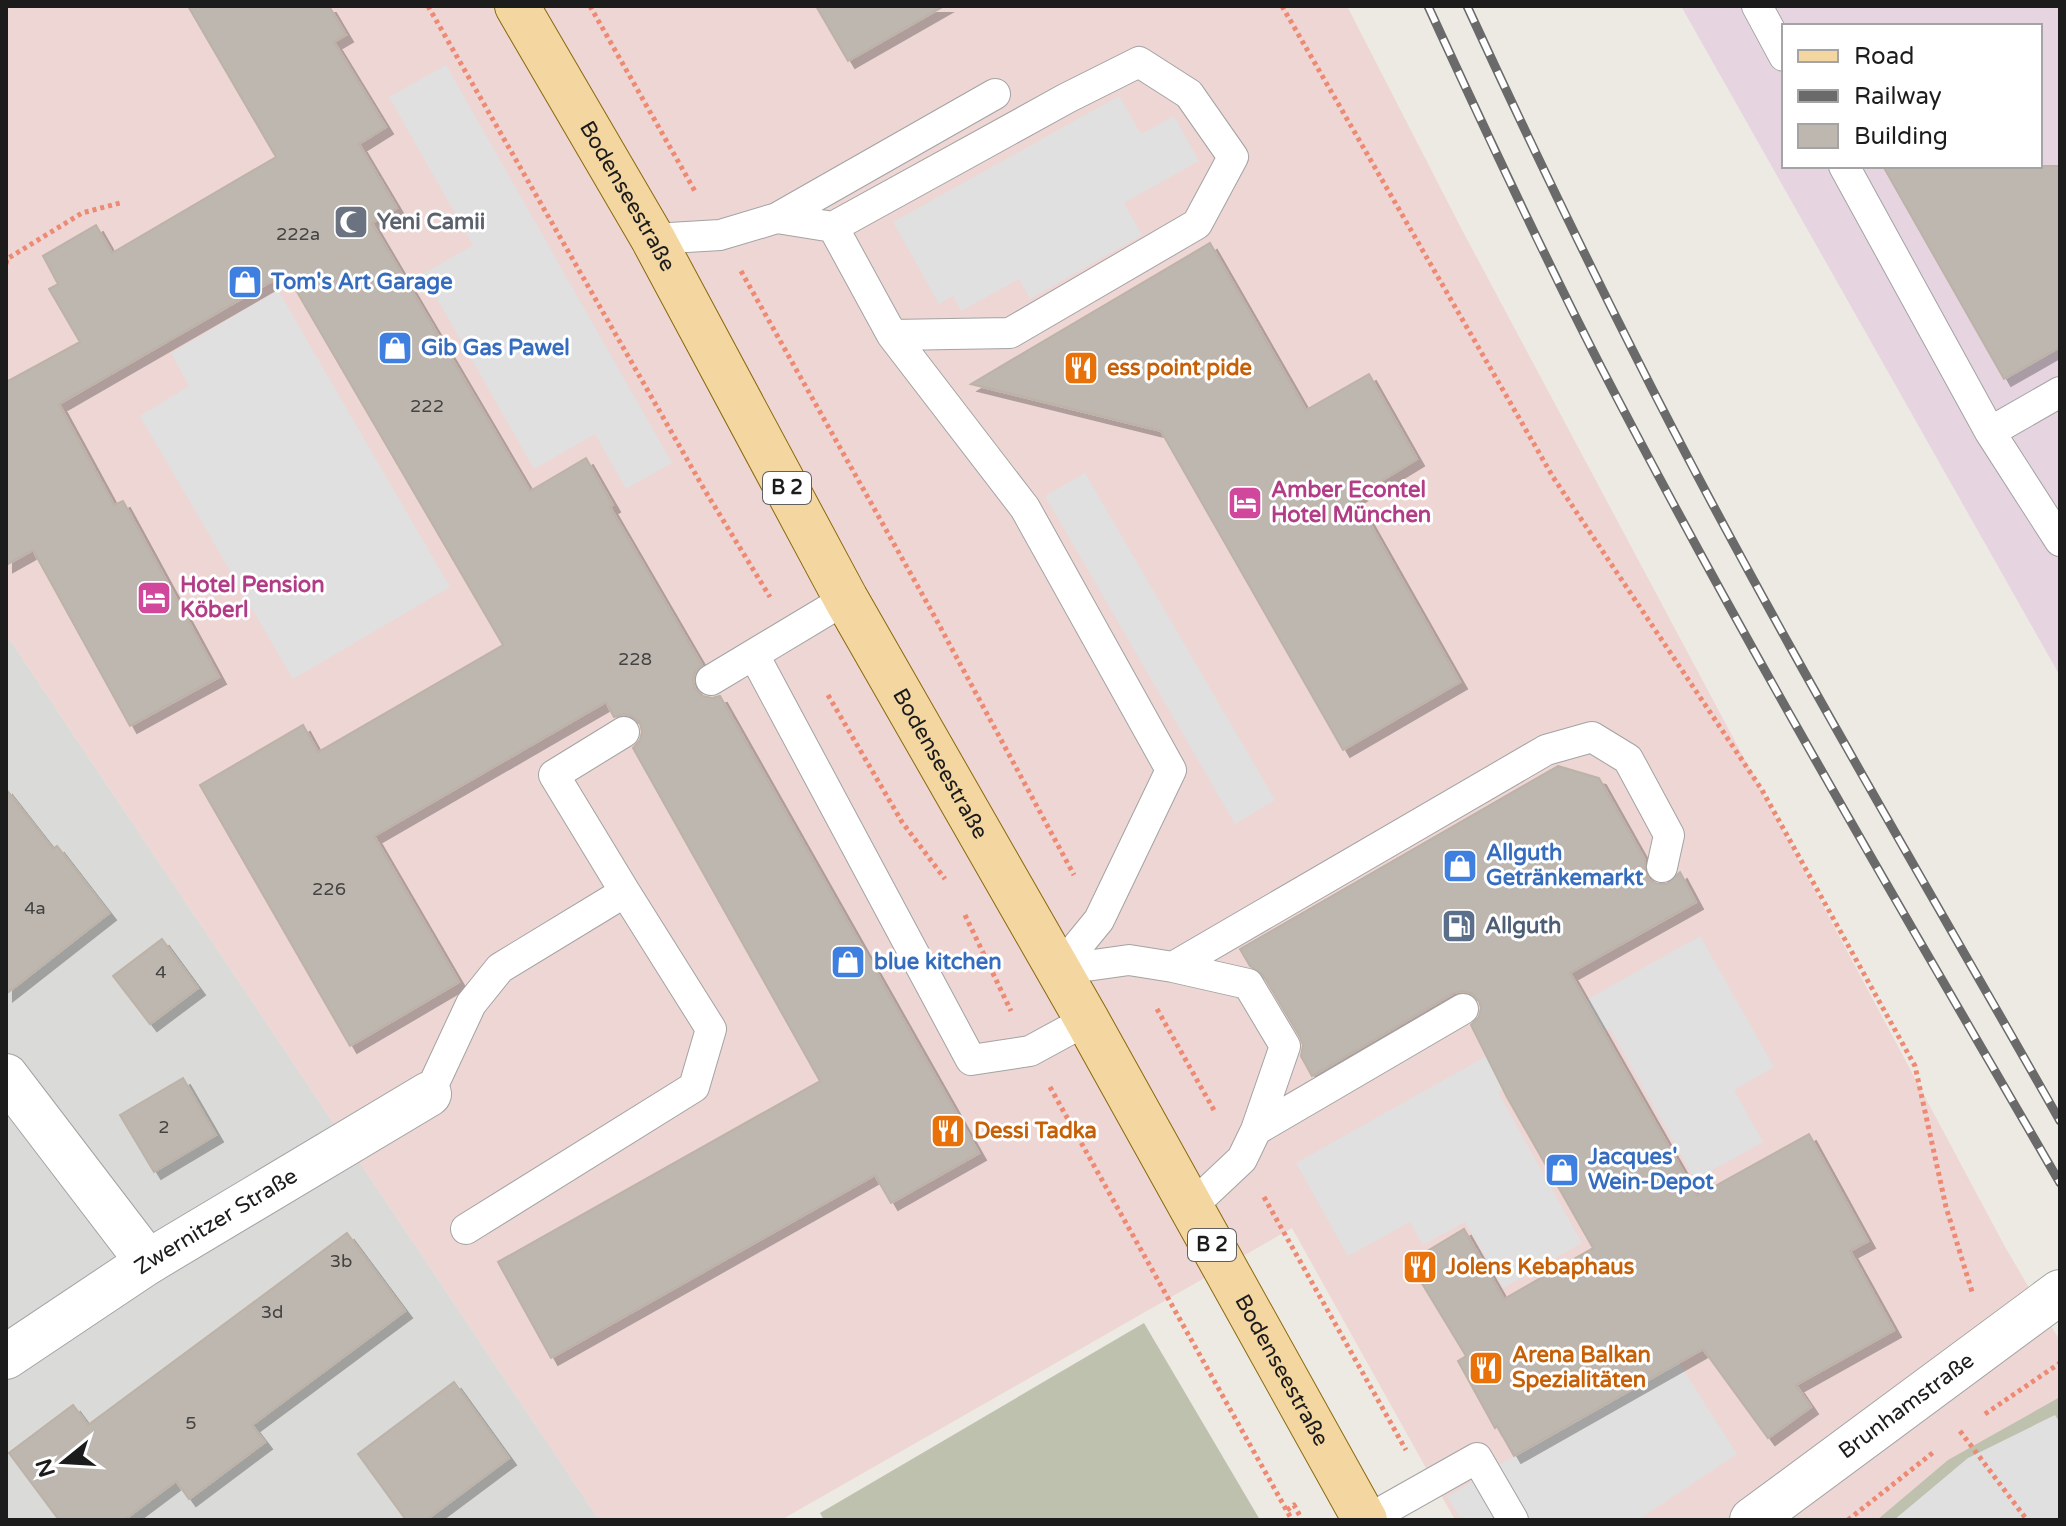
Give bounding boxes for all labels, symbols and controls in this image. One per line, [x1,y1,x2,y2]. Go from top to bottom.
legend [1782,24,2042,168]
text: Road [1854,42,1914,71]
text: Railway [1854,82,1942,111]
street label: Bodenseestraße [574,116,681,276]
text: Building [1854,122,1948,151]
mosque icon: Yeni Camii [332,203,370,241]
place label: Yeni Camii [377,209,485,235]
house number: 222a [276,223,320,245]
shop icon: Tom's Art Garage [226,263,264,301]
place label: Tom's Art Garage [270,269,453,295]
shop icon: Gib Gas Pawel [376,329,414,367]
place label: Gib Gas Pawel [421,335,570,361]
restaurant icon: ess point pide [1062,349,1100,387]
place label: ess point pide [1107,355,1252,381]
house number: 222 [410,395,444,417]
road number: B 2 [763,472,811,504]
place label: Amber Econtel Hotel München [1271,477,1431,528]
hotel icon: Amber Econtel Hotel München [1226,484,1264,522]
place label: Hotel Pension Köberl [180,572,325,623]
hotel icon: Hotel Pension Köberl [135,579,173,617]
house number: 228 [618,648,652,670]
street label: Bodenseestraße [887,684,994,844]
place label: Allguth Getränkemarkt [1486,840,1644,891]
shop icon: Allguth Getränkemarkt [1441,847,1479,885]
house number: 226 [312,878,346,900]
house number: 4a [24,897,46,919]
fuel station icon: Allguth [1440,907,1478,945]
place label: Allguth [1485,913,1561,939]
shop icon: blue kitchen [829,943,867,981]
place label: blue kitchen [874,949,1002,975]
house number: 4 [155,961,167,983]
restaurant icon: Dessi Tadka [929,1112,967,1150]
house number: 2 [158,1116,170,1138]
place label: Dessi Tadka [974,1118,1097,1144]
place label: Jacques' Wein-Depot [1587,1144,1714,1195]
shop icon: Jacques' Wein-Depot [1543,1151,1581,1189]
street label: Zwernitzer Straße [130,1163,302,1280]
road number: B 2 [1188,1229,1236,1261]
restaurant icon: Jolens Kebaphaus [1401,1248,1439,1286]
house number: 3b [330,1250,352,1272]
place label: Jolens Kebaphaus [1445,1254,1635,1280]
street label: Bodenseestraße [1229,1290,1334,1450]
house number: 3d [261,1301,283,1323]
place label: Arena Balkan Spezialitäten [1512,1342,1651,1393]
street label: Brunhamstraße [1834,1347,1979,1464]
restaurant icon: Arena Balkan Spezialitäten [1467,1349,1505,1387]
house number: 5 [185,1412,197,1434]
north arrow [24,1422,104,1502]
text: N [31,1455,61,1480]

